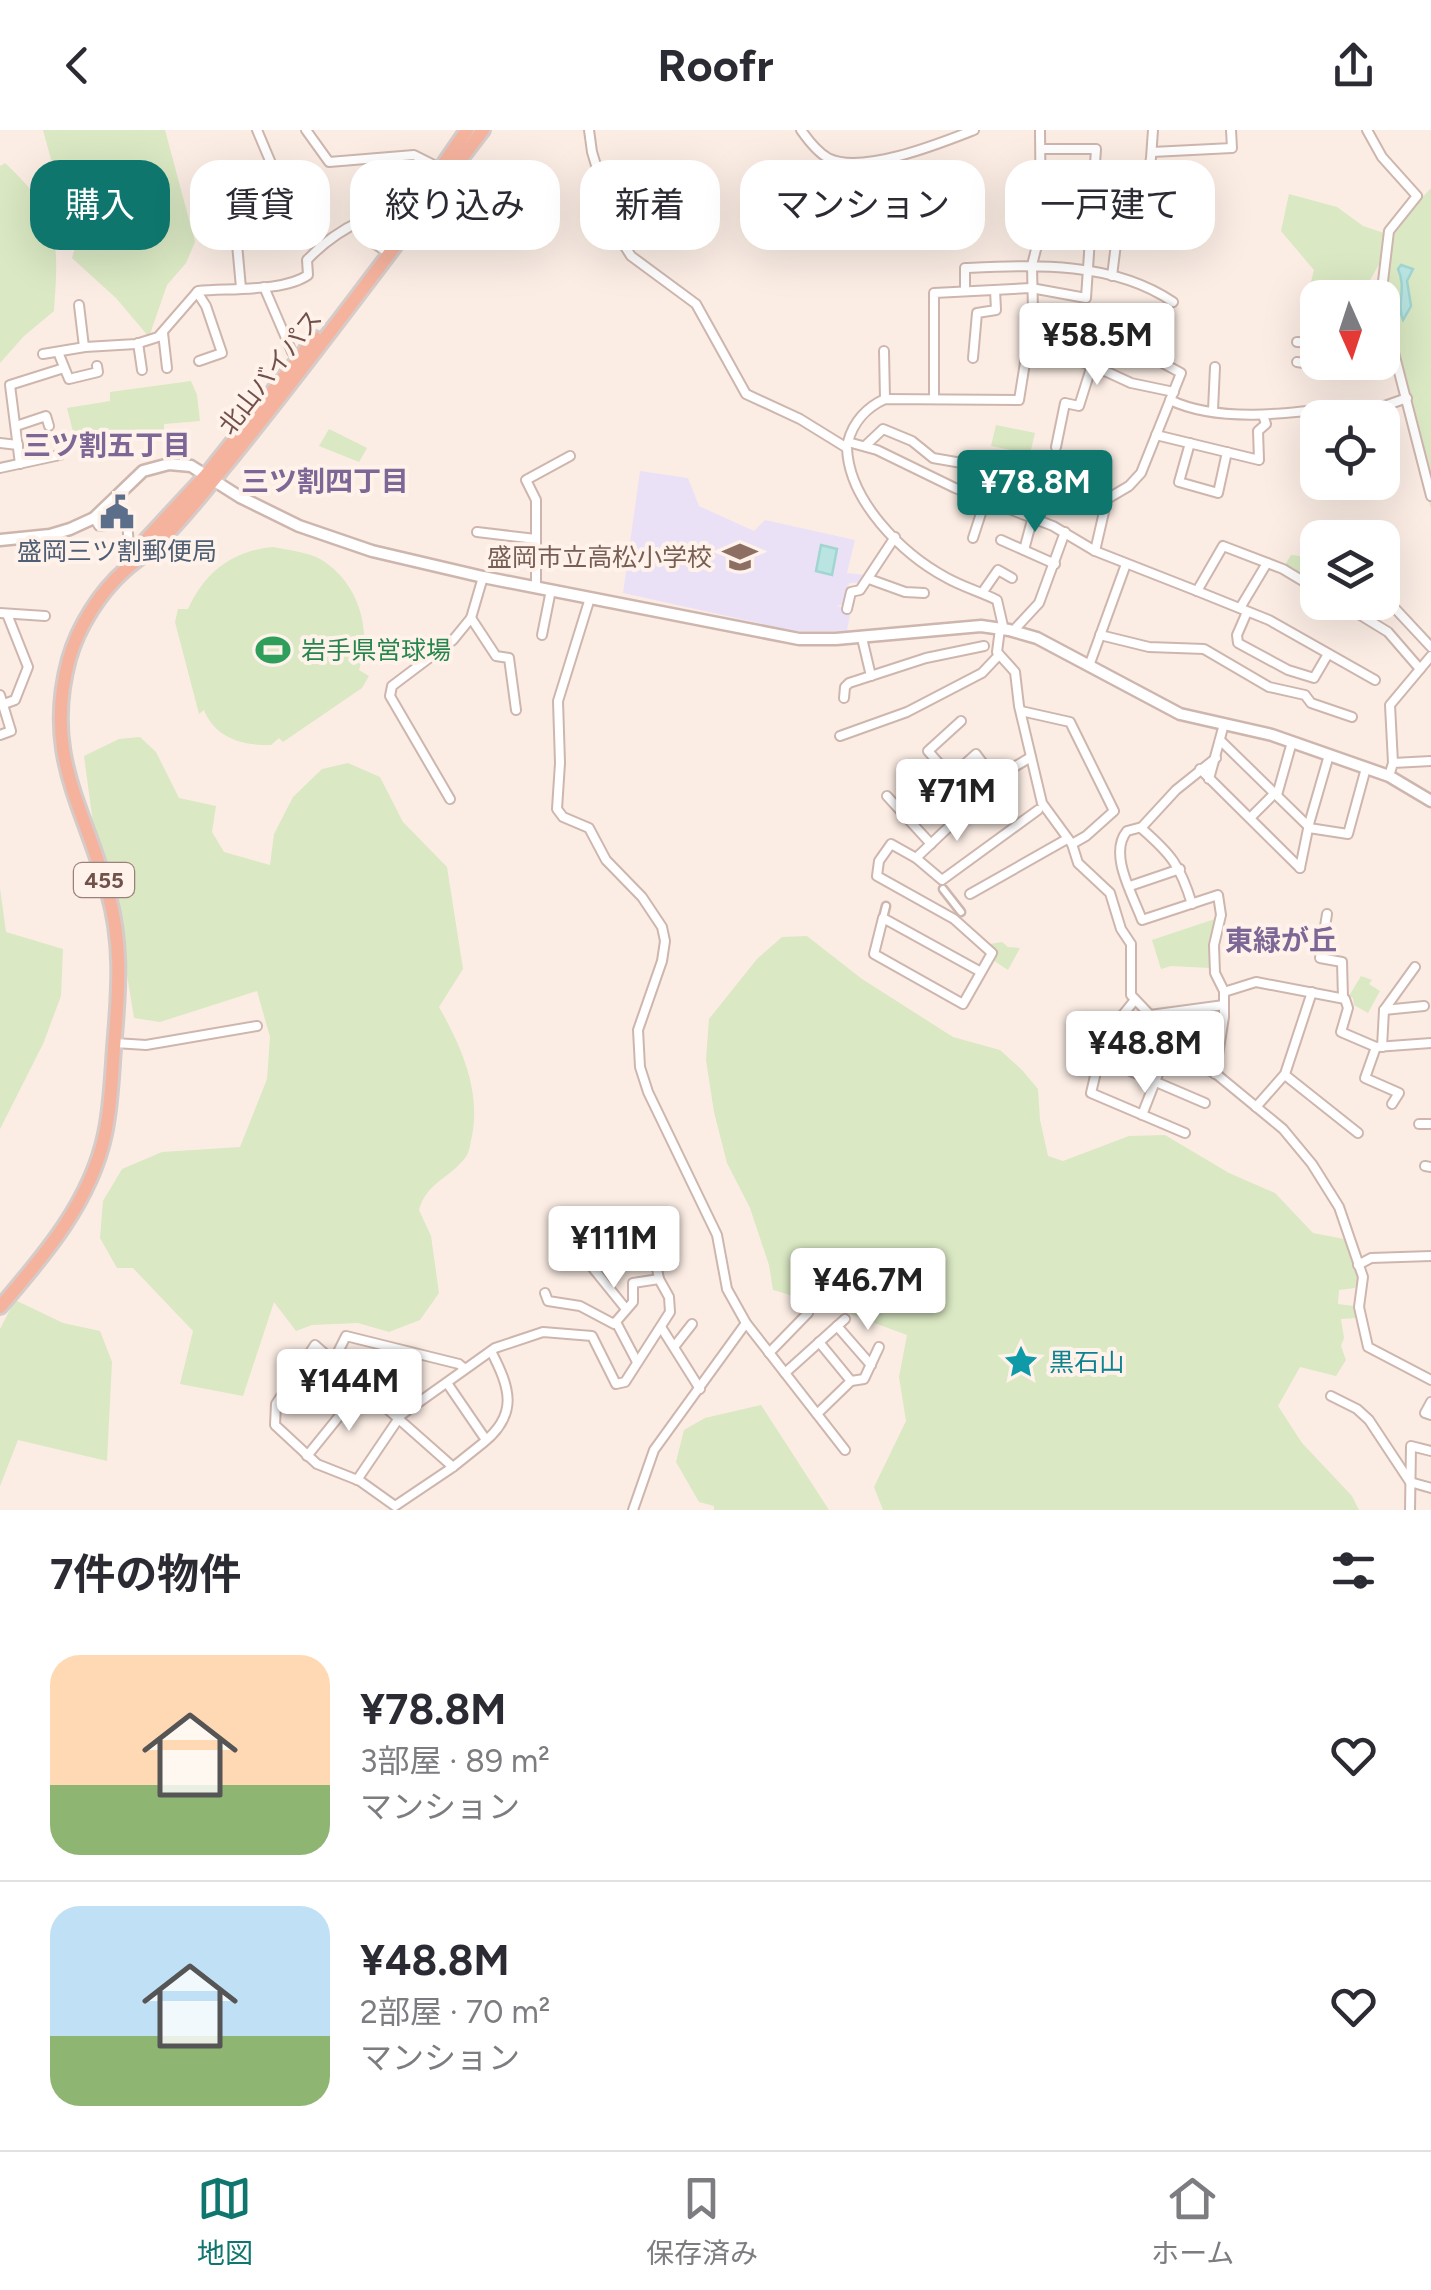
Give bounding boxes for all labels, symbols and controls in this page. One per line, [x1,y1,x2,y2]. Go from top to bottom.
icon: back [50,38,105,93]
text: Roofr [657,38,774,92]
icon: share [1326,38,1381,93]
chip: 購入 [30,160,170,250]
chip: 賃貸 [190,160,330,250]
chip: 絞り込み [350,160,560,250]
chip: 新着 [580,160,720,250]
chip: マンション [740,160,985,250]
chip: 一戸建て [1005,160,1215,250]
north arrow [1300,280,1400,380]
map controls [1300,280,1400,620]
pin: ¥58.5M [1016,303,1178,388]
street label: 北山バイパス [212,304,328,440]
text: ¥58.5M [1041,316,1153,354]
button: locate [1300,400,1400,500]
district label: 三ツ割五丁目 [23,428,191,462]
pin: ¥78.8M [954,450,1116,535]
text: ¥78.8M [979,463,1091,501]
district label: 三ツ割四丁目 [241,464,409,498]
public building icon: 盛岡三ツ割郵便局 [98,493,136,531]
button: layers [1300,520,1400,620]
place label: 盛岡三ツ割郵便局 [17,536,217,566]
school or university icon: 盛岡市立高松小学校 [721,538,759,576]
place label: 盛岡市立高松小学校 [487,542,712,572]
sports icon: 岩手県営球場 [254,631,292,669]
place label: 岩手県営球場 [301,635,451,665]
pin: ¥71M [898,759,1016,844]
text: ¥71M [918,772,996,810]
road number: 455 [74,863,134,897]
district label: 東緑が丘 [1225,923,1337,957]
pin: ¥48.8M [1064,1011,1226,1096]
text: ¥48.8M [1088,1024,1202,1062]
pin: ¥111M [544,1206,684,1291]
text: ¥111M [570,1219,658,1257]
pin: ¥46.7M [787,1248,949,1333]
text: ¥46.7M [812,1261,924,1299]
place icon: 黒石山 [1002,1343,1040,1381]
place label: 黒石山 [1049,1347,1124,1377]
pin: ¥144M [279,1349,419,1434]
text: ¥144M [299,1362,399,1400]
icon: filters [1326,1543,1381,1598]
text: 7件の物件 [50,1549,241,1600]
text: ¥78.8M [360,1684,506,1735]
icon: home [130,1695,250,1815]
icon: heart [1326,1728,1381,1783]
text: 3部屋 · 89 m² [360,1742,550,1780]
text: マンション [360,1788,520,1826]
text: ¥48.8M [360,1935,509,1986]
icon: home [130,1946,250,2066]
icon: heart [1326,1979,1381,2034]
text: 2部屋 · 70 m² [360,1993,550,2031]
text: マンション [360,2039,520,2077]
tab: 地図 [197,2171,253,2271]
tab: 保存済み [646,2171,758,2271]
tab: ホーム [1151,2171,1234,2271]

